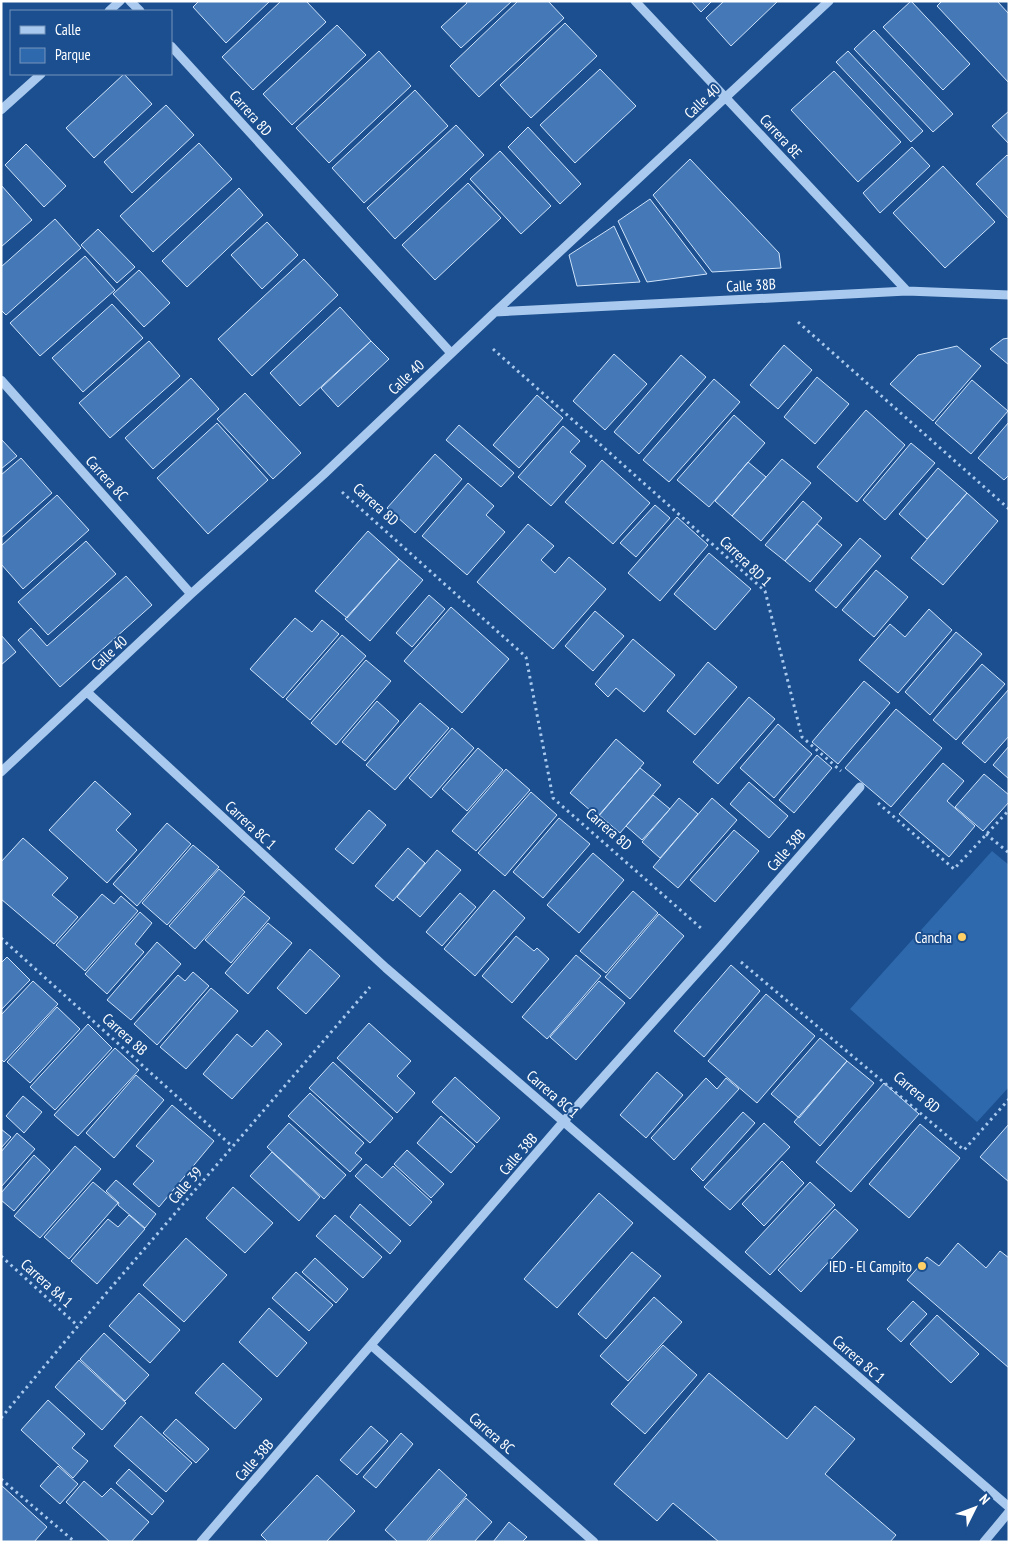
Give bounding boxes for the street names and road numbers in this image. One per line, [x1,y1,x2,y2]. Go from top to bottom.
street label: Calle 40 [680,79,724,122]
street label: Carrera 8D [226,86,277,140]
street label: Carrera 8E [756,110,806,162]
street label: Calle 38B [726,274,776,296]
street label: Calle 40 [384,355,428,398]
street label: Carrera 8C [82,452,132,505]
street label: Carrera 8D [349,479,403,530]
street label: Carrera 8D 1 [716,532,776,590]
street label: Calle 40 [87,631,131,674]
street label: Carrera 8C 1 [221,796,281,854]
street label: Carrera 8D [582,804,636,854]
street label: Calle 38B [763,825,809,875]
street label: Carrera 8B [99,1009,151,1059]
street label: Carrera 8C 1 [523,1066,583,1122]
street label: Carrera 8D [890,1067,944,1117]
street label: Calle 38B [495,1129,541,1179]
street label: Calle 39 [164,1163,206,1207]
street label: Carrera 8A 1 [17,1255,77,1311]
street label: Carrera 8C 1 [829,1331,889,1387]
street label: Carrera 8C [465,1408,519,1458]
street label: Calle 38B [231,1435,277,1485]

